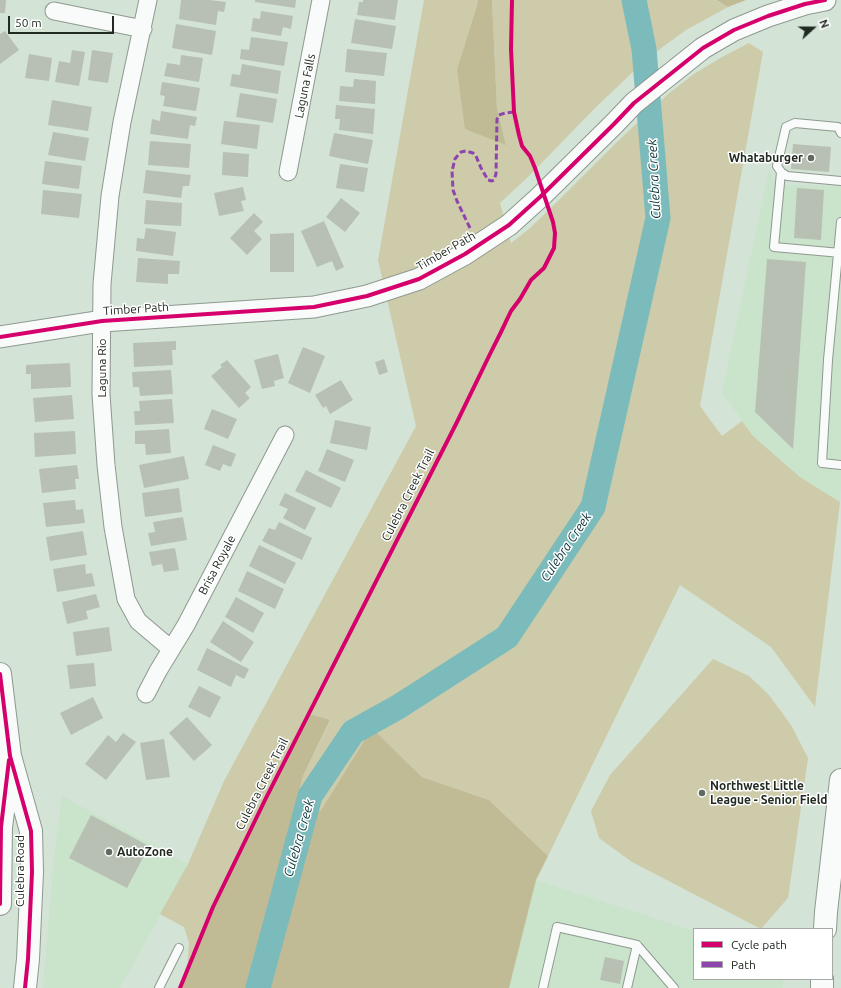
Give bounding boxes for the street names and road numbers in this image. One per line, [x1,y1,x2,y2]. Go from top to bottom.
street label: Laguna Falls [292,53,318,119]
street label: Timber Path [414,228,478,274]
street label: Timber Path [103,300,169,318]
street label: Laguna Rio [95,338,109,398]
street label: Culebra Creek Trail [379,447,437,543]
street label: Brisa Royale [195,533,239,597]
street label: Culebra Creek Trail [233,736,291,832]
street label: Culebra Road [13,835,27,907]

